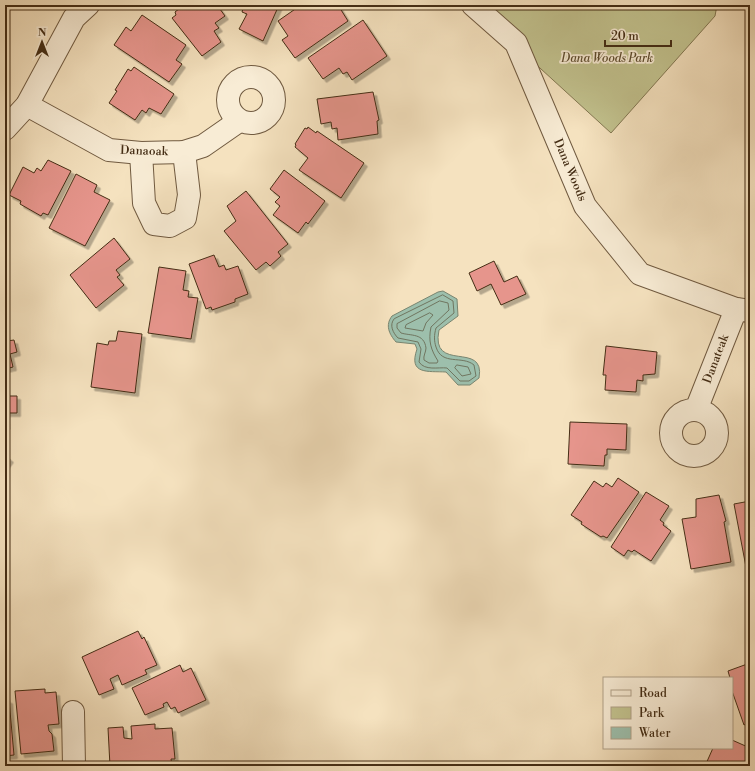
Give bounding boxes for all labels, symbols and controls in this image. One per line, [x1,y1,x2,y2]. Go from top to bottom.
north arrow [22,22,62,62]
scale bar [605,22,671,48]
text: N [38,26,47,40]
text: 20 m [611,29,639,44]
park label: Dana Woods Park [560,51,653,66]
street label: Dana Woods [550,136,590,204]
street label: Danaoak [120,143,169,159]
street label: Danateak [700,332,732,386]
legend [603,677,733,749]
text: Road [639,686,667,701]
text: Park [639,706,665,721]
text: Water [638,726,671,741]

